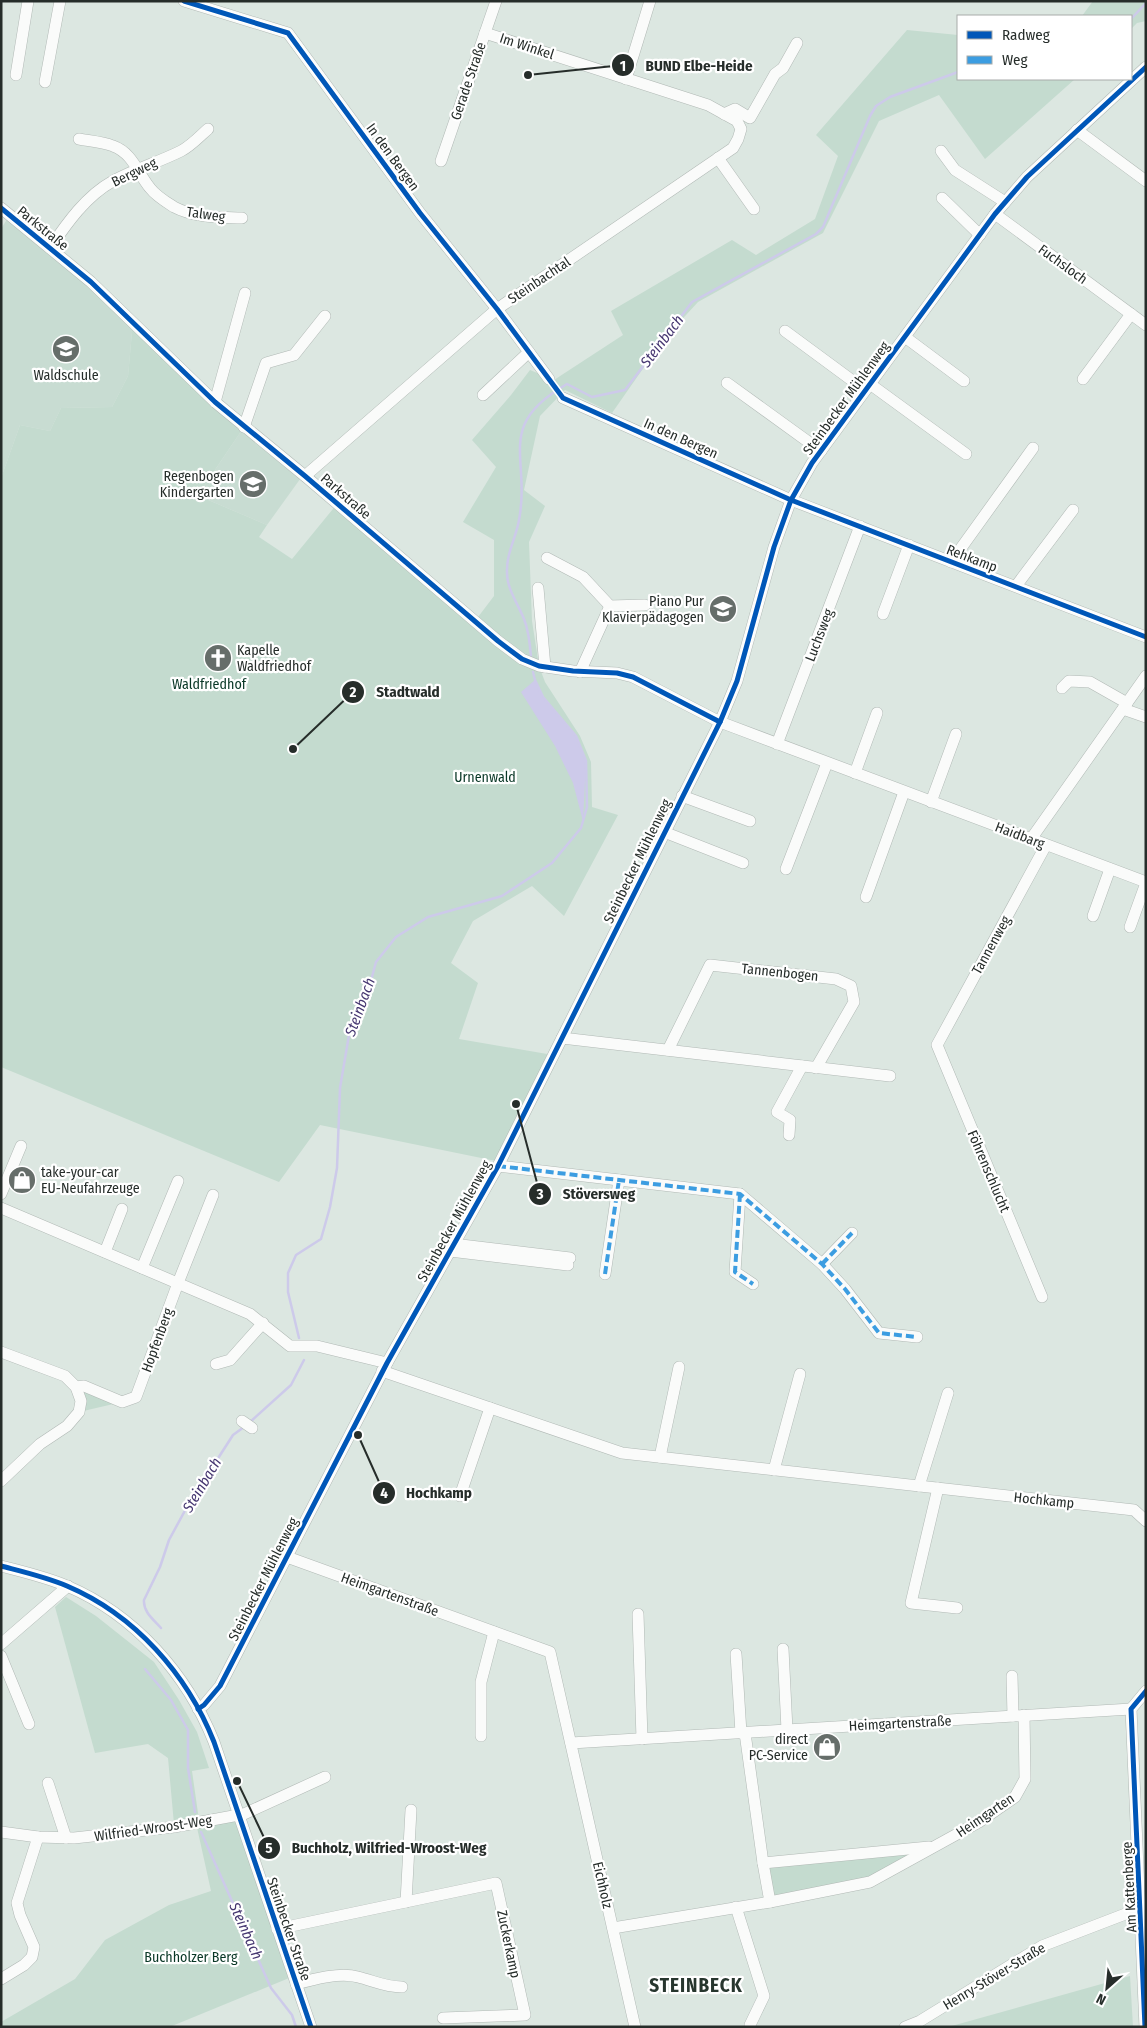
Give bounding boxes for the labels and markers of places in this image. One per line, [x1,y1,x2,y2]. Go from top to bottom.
callout: BUND Elbe-Heide [611,50,763,80]
school or university icon: Waldschule [51,334,81,364]
place label: Waldschule [33,367,99,384]
place label: Regenbogen Kindergarten [160,468,234,501]
school or university icon: Regenbogen Kindergarten [238,469,268,499]
place label: Piano Pur Klavierpädagogen [602,593,704,626]
school or university icon: Piano Pur Klavierpädagogen [708,594,738,624]
place label: Kapelle Waldfriedhof [237,642,313,675]
church icon: Kapelle Waldfriedhof [203,643,233,673]
callout: Stadtwald [341,677,449,707]
place label: take-your-car EU-Neufahrzeuge [41,1164,140,1197]
shop icon: take-your-car EU-Neufahrzeuge [7,1165,37,1195]
callout: Stöversweg [527,1179,645,1209]
callout: Hochkamp [371,1478,482,1508]
place label: direct PC-Service [749,1731,808,1764]
shop icon: direct PC-Service [812,1732,842,1762]
callout: Buchholz, Wilfried-Wroost-Weg [257,1833,496,1863]

